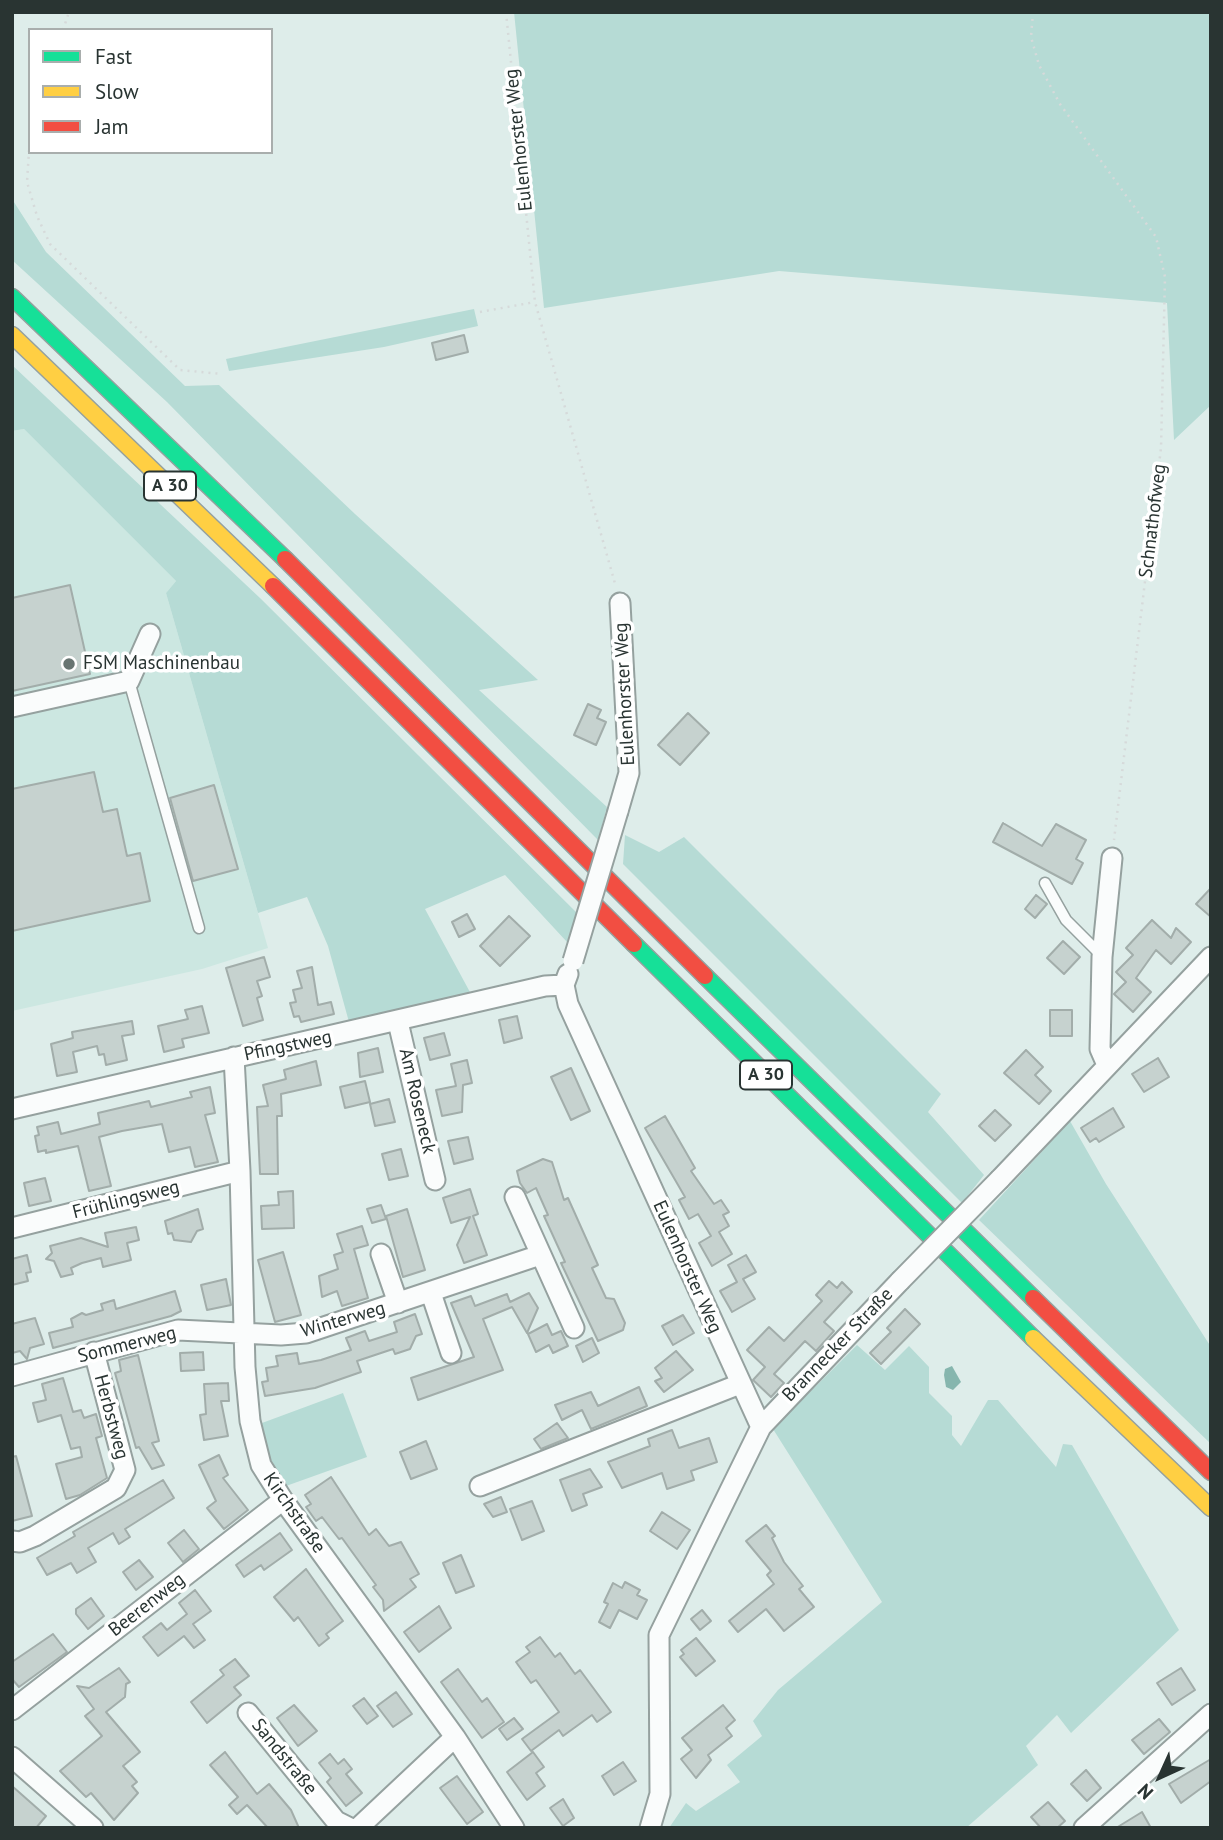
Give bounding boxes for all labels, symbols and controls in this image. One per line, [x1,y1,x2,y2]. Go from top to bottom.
legend [28,28,273,154]
text: Fast [95,43,132,70]
street label: Eulenhorster Weg [500,68,538,212]
text: Slow [95,78,139,105]
text: Jam [95,113,129,140]
street label: Schnathofweg [1135,462,1171,580]
road number: A 30 [144,472,196,500]
street label: Eulenhorster Weg [610,622,640,766]
place label: FSM Maschinenbau [83,653,240,675]
marker: FSM Maschinenbau [61,656,77,672]
street label: Pfingstweg [242,1026,334,1066]
street label: Am Roseneck [394,1046,440,1156]
road number: A 30 [740,1060,792,1090]
street label: Frühlingsweg [70,1176,182,1224]
street label: Eulenhorster Weg [647,1197,727,1337]
street label: Brannecker Straße [778,1283,898,1407]
street label: Winterweg [298,1297,388,1343]
street label: Sommerweg [75,1322,179,1368]
street label: Herbstweg [89,1372,133,1462]
street label: Kirchstraße [258,1468,330,1558]
street label: Beerenweg [104,1568,190,1642]
street label: Sandstraße [246,1714,322,1800]
north arrow [1125,1742,1195,1812]
text: N [1132,1779,1158,1805]

